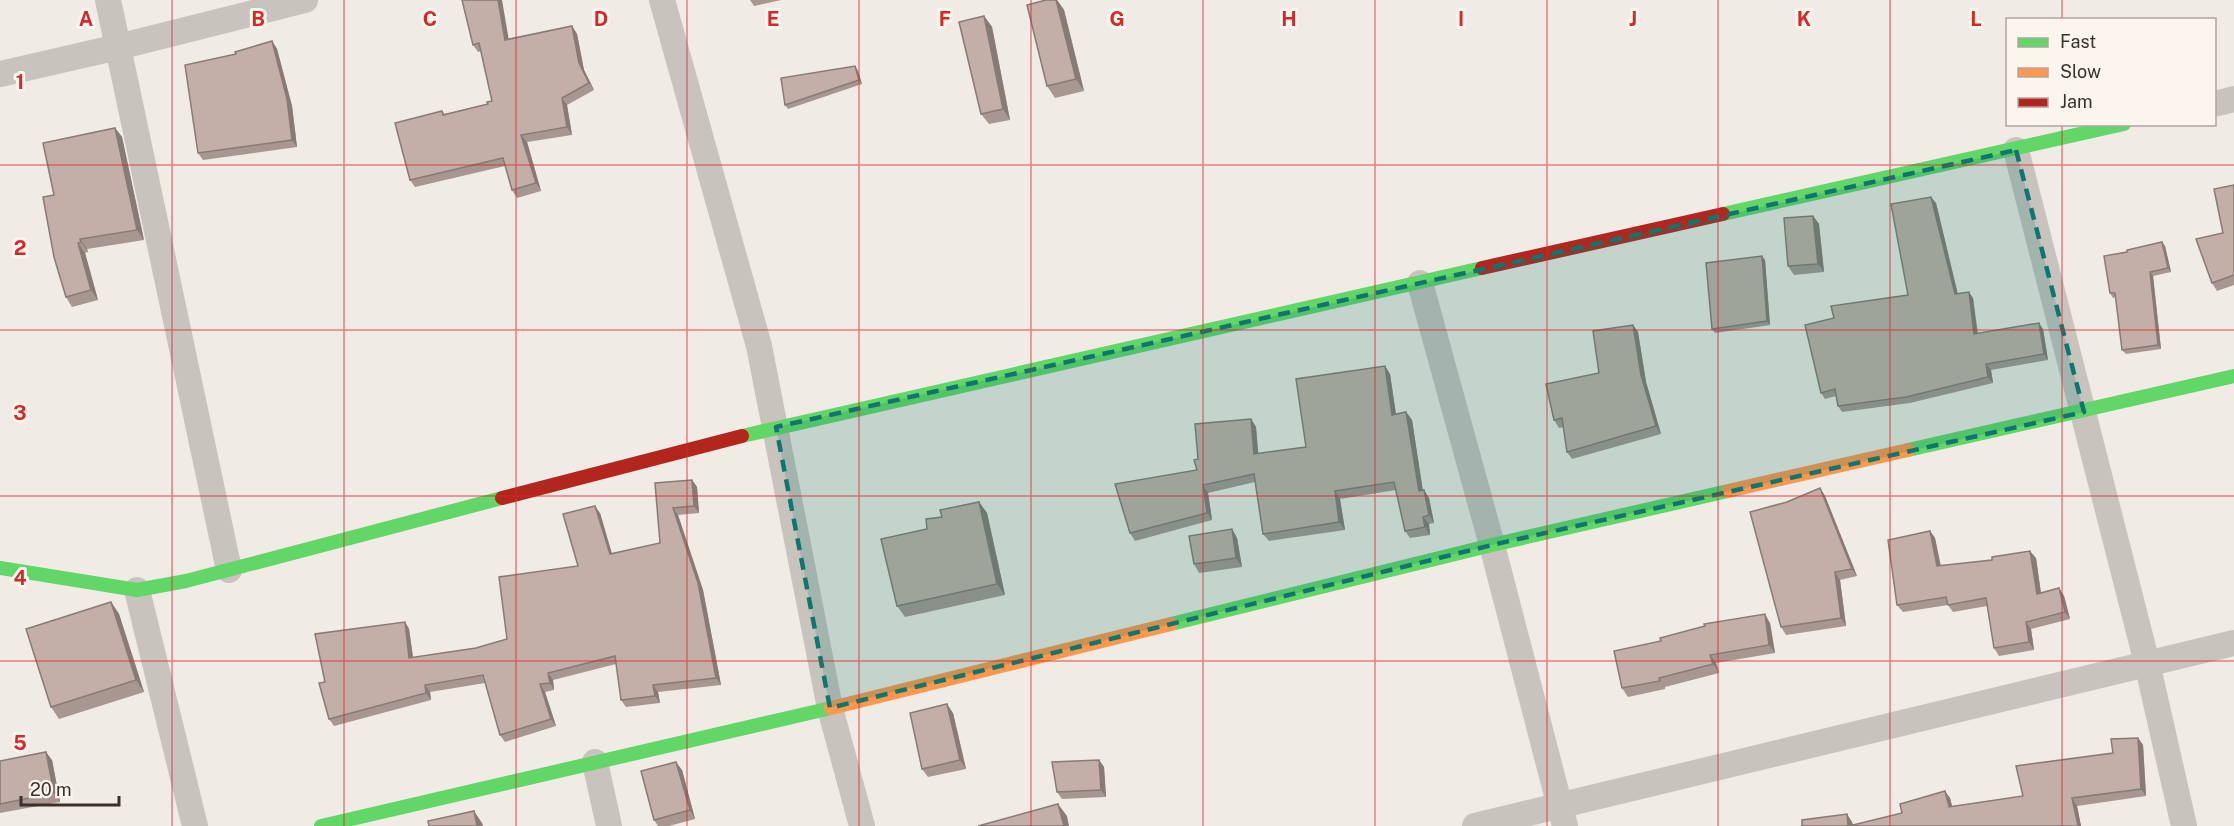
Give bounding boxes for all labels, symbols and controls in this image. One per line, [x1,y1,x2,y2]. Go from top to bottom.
text: A [79,7,93,31]
text: B [251,7,265,31]
text: C [423,7,437,31]
text: D [594,7,608,31]
text: E [767,7,779,31]
text: F [939,7,951,31]
text: G [1109,7,1125,31]
text: H [1281,7,1297,31]
text: I [1458,7,1464,31]
text: J [1629,7,1637,31]
text: K [1797,7,1811,31]
text: L [1970,7,1982,31]
legend [2006,18,2216,126]
text: Fast [2060,31,2096,52]
text: Slow [2060,61,2101,82]
text: 1 [16,70,24,94]
text: Jam [2060,91,2093,112]
text: 2 [14,236,26,260]
text: 3 [13,401,27,425]
text: 4 [13,566,27,590]
text: 5 [13,731,27,755]
scale bar [21,769,118,807]
text: 20 m [30,779,72,800]

